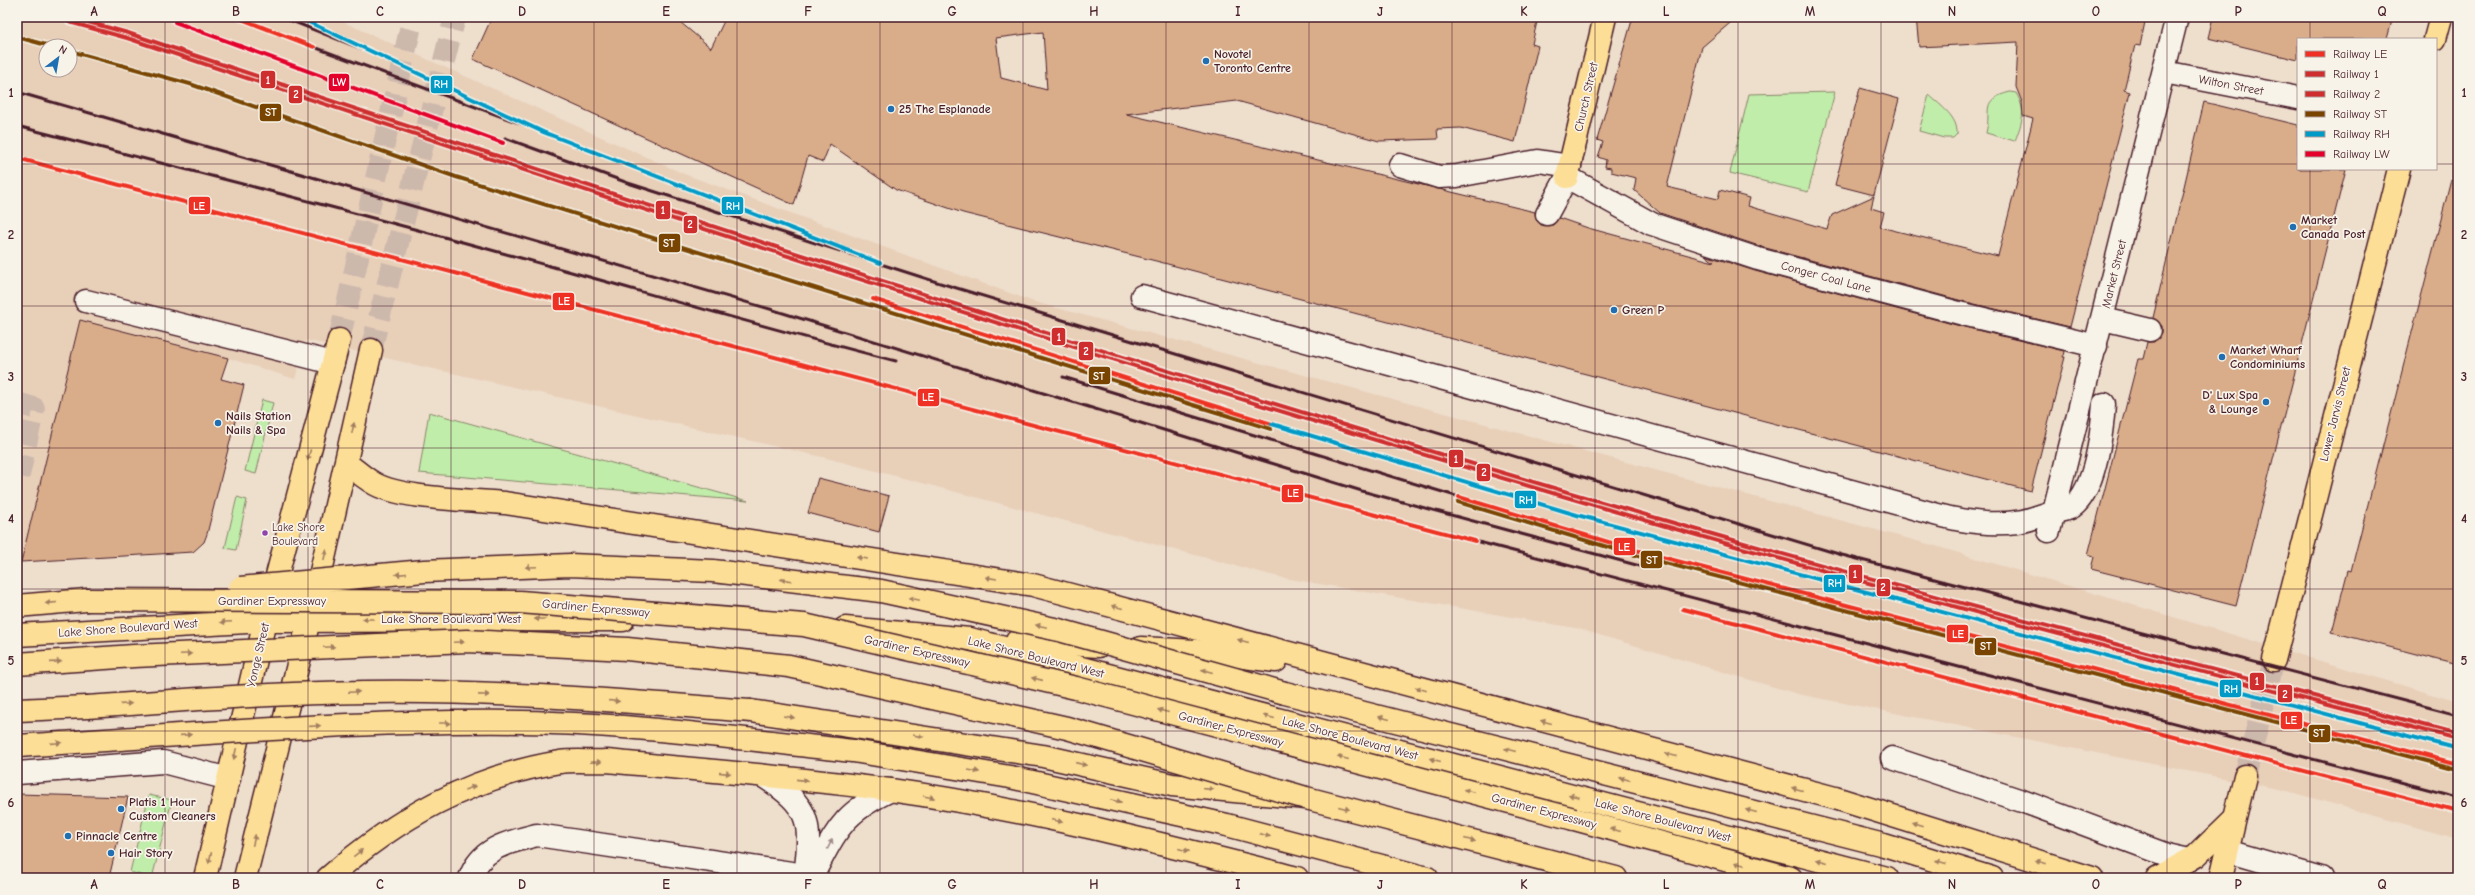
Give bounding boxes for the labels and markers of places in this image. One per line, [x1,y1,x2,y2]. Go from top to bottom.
place label: Novotel Toronto Centre [1214,47,1291,75]
marker: Novotel Toronto Centre [1201,56,1211,66]
place label: 25 The Esplanade [899,102,991,116]
marker: 25 The Esplanade [886,104,896,114]
place label: Market Canada Post [2301,213,2366,241]
marker: Market Canada Post [2288,222,2298,232]
place label: Green P [1622,303,1665,317]
marker: Green P [1609,305,1619,315]
place label: Market Wharf Condominiums [2230,343,2305,371]
marker: Market Wharf Condominiums [2217,352,2227,362]
place label: D' Lux Spa & Lounge [2202,388,2258,416]
marker: D' Lux Spa & Lounge [2261,397,2271,407]
place label: Nails Station Nails & Spa [226,409,291,437]
marker: Nails Station Nails & Spa [213,418,223,428]
place label: Lake Shore Boulevard [272,521,325,548]
marker: Lake Shore Boulevard [260,528,270,538]
place label: Platis 1 Hour Custom Cleaners [129,795,216,823]
marker: Platis 1 Hour Custom Cleaners [116,804,126,814]
place label: Pinnacle Centre [76,829,157,843]
marker: Pinnacle Centre [63,831,73,841]
place label: Hair Story [119,846,173,860]
marker: Hair Story [106,848,116,858]

